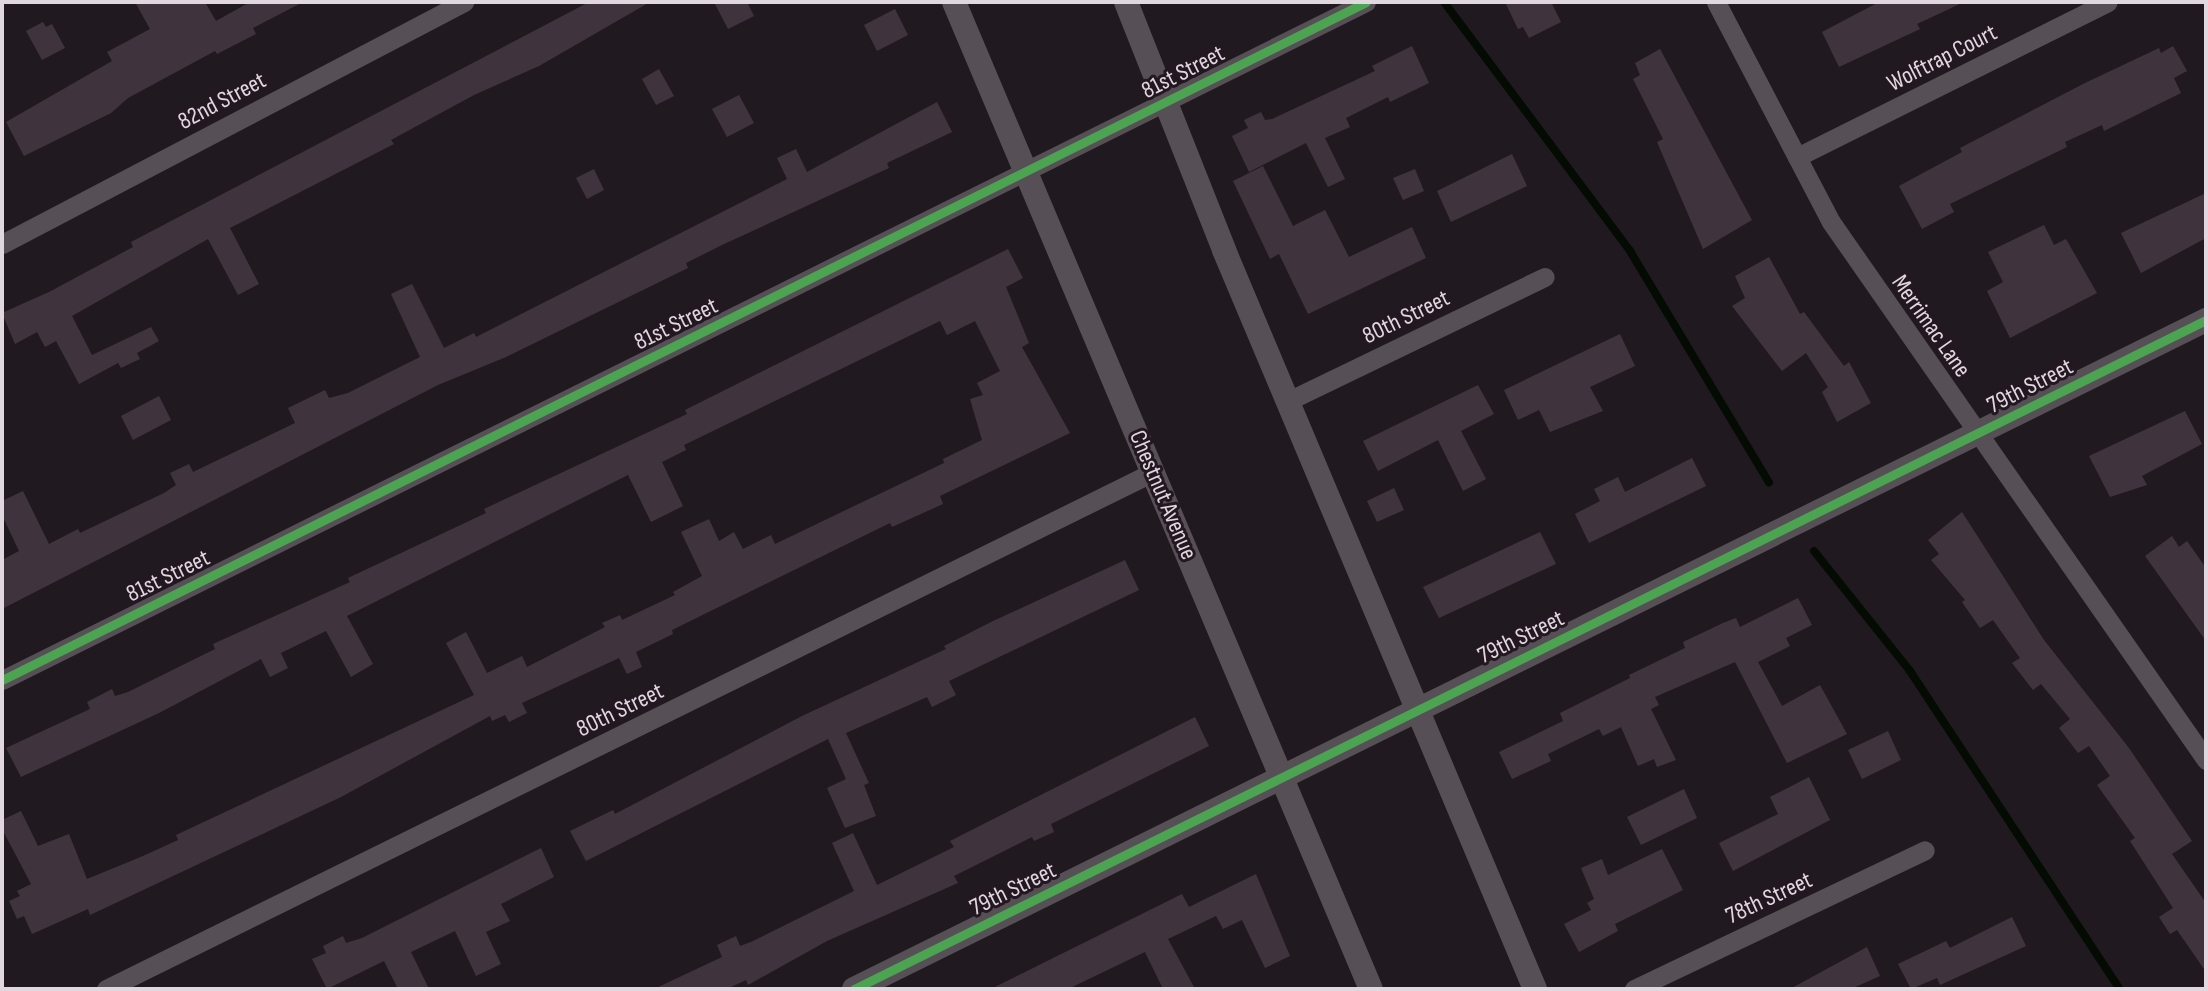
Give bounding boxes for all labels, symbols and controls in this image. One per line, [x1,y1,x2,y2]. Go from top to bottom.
street label: Wolftrap Court [1882,18,2002,98]
street label: 81st Street [1137,39,1229,105]
street label: 82nd Street [173,66,271,136]
street label: Merrimac Lane [1885,269,1977,383]
street label: 80th Street [1358,284,1454,350]
street label: 81st Street [630,291,722,357]
street label: 79th Street [1982,352,2078,420]
street label: Chestnut Avenue [1123,426,1203,564]
street label: 81st Street [122,543,214,609]
street label: 79th Street [1473,604,1569,670]
street label: 80th Street [572,677,668,743]
street label: 79th Street [965,856,1061,922]
street label: 78th Street [1721,865,1817,931]

